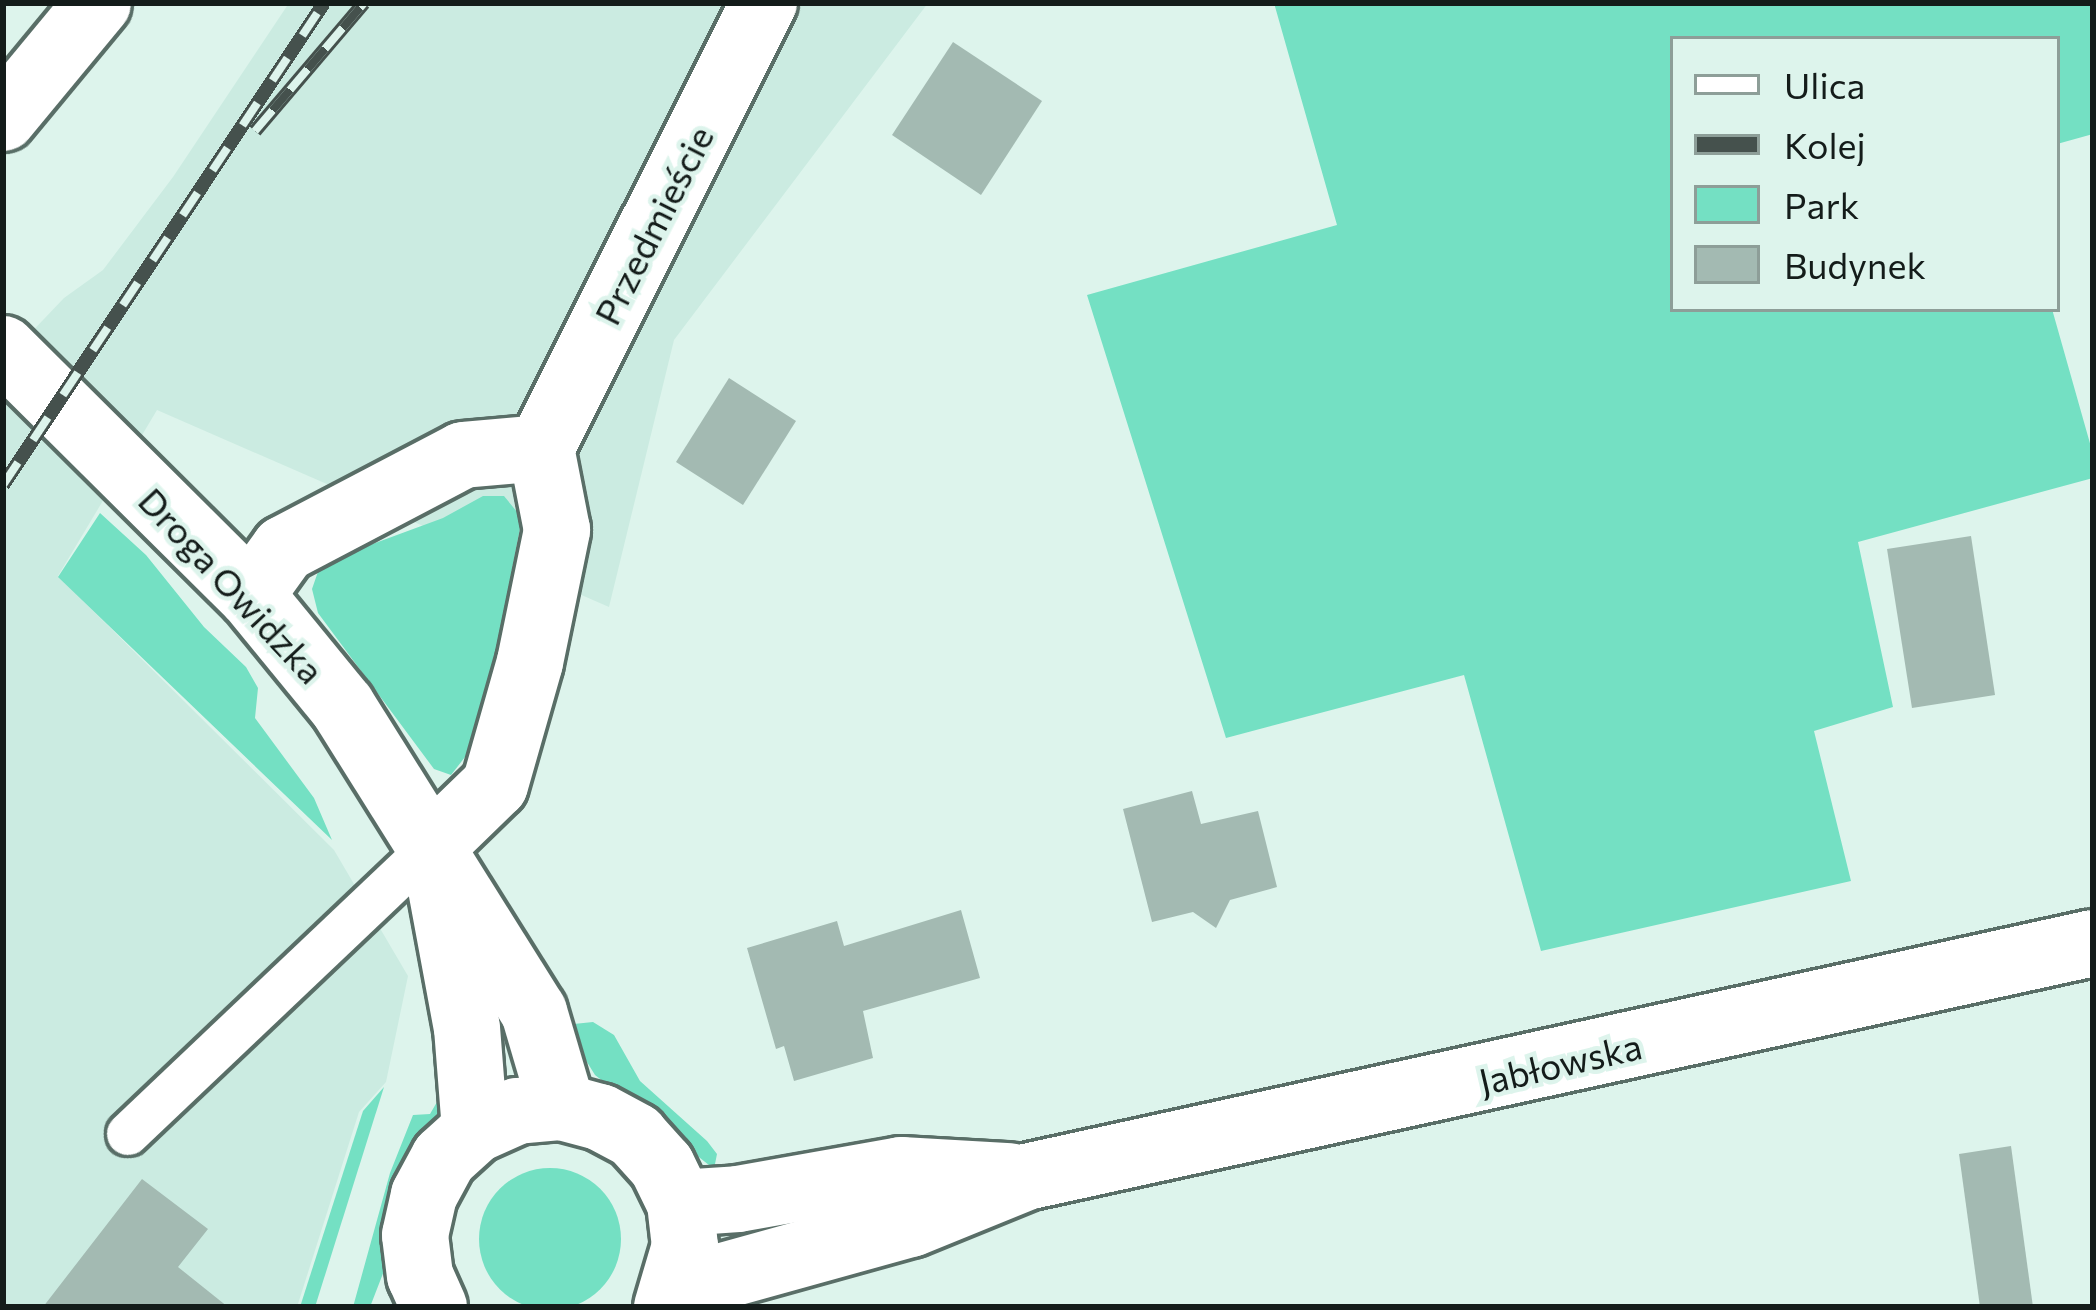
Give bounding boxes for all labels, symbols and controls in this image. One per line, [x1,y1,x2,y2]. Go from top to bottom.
legend [1670,36,2060,312]
text: Ulica [1784,62,1865,106]
street label: Przedmieście [585,119,721,331]
text: Kolej [1784,122,1866,166]
text: Park [1784,182,1859,226]
text: Budynek [1784,242,1926,286]
street label: Droga Owidzka [131,478,333,692]
street label: Jabłowska [1474,1023,1646,1103]

